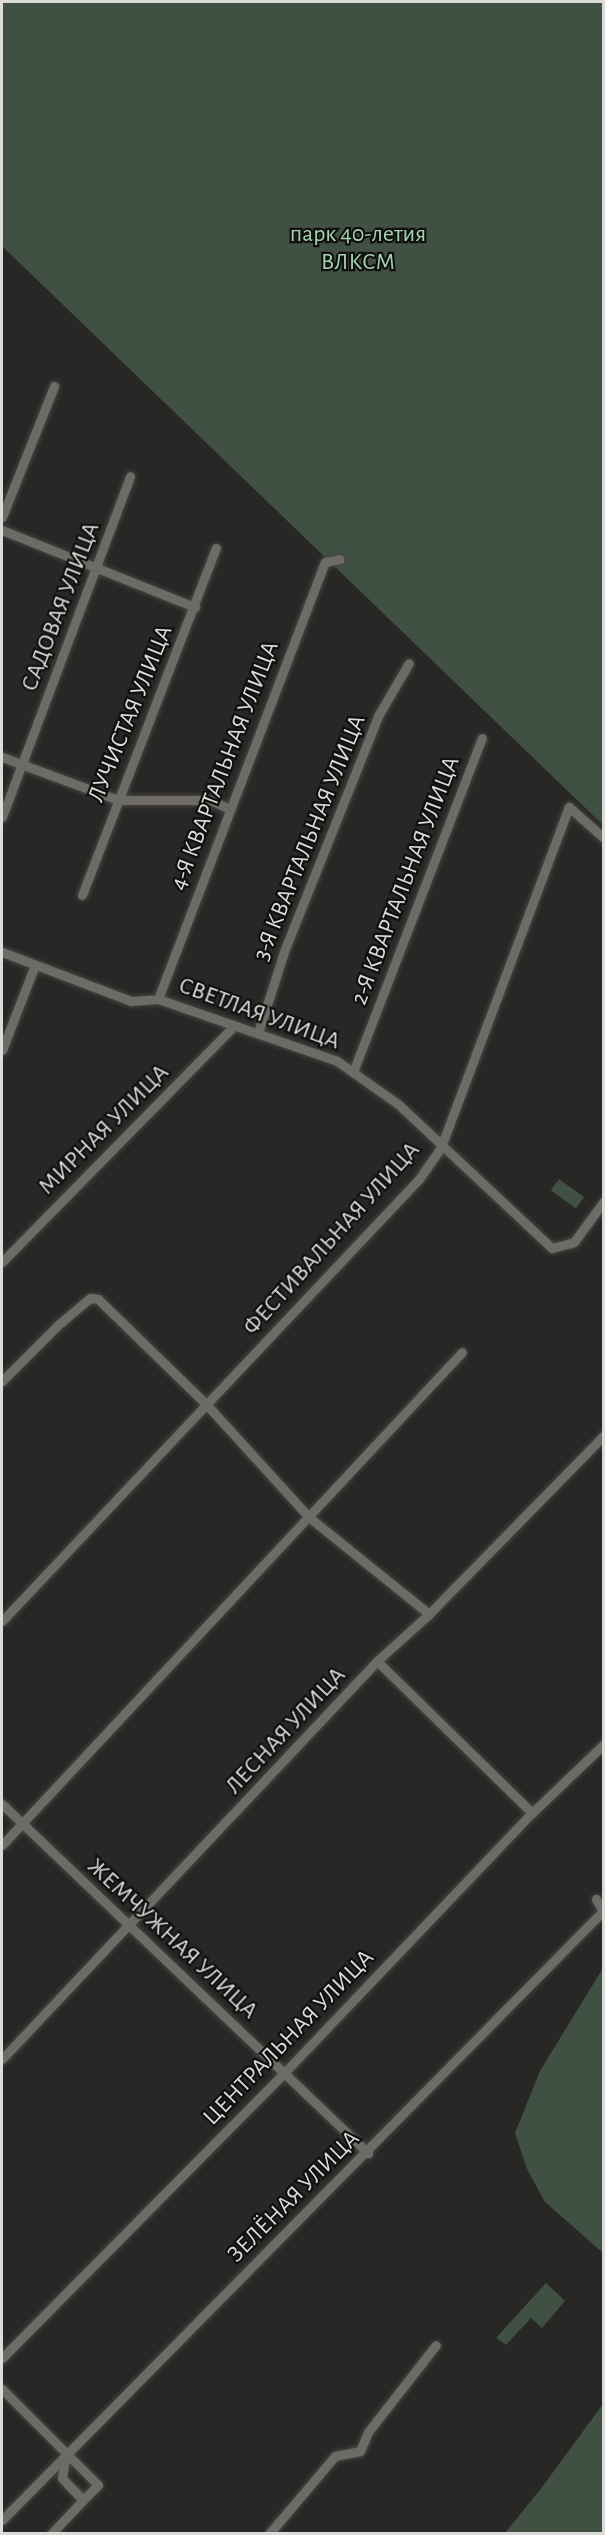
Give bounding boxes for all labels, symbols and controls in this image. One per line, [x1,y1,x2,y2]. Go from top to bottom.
park label: парк 40-летия ВЛКСМ [290,221,426,277]
street label: САДОВАЯ УЛИЦА [16,518,106,696]
street label: ЛУЧИСТАЯ УЛИЦА [82,621,180,807]
street label: 4-Я КВАРТАЛЬНАЯ УЛИЦА [164,637,286,895]
street label: 3-Я КВАРТАЛЬНАЯ УЛИЦА [247,711,373,965]
street label: 2-Я КВАРТАЛЬНАЯ УЛИЦА [345,753,467,1009]
street label: СВЕТЛАЯ УЛИЦА [174,971,344,1057]
street label: МИРНАЯ УЛИЦА [33,1059,175,1201]
street label: ФЕСТИВАЛЬНАЯ УЛИЦА [238,1136,426,1342]
street label: ЛЕСНАЯ УЛИЦА [220,1661,352,1801]
street label: ЖЕМЧУЖНАЯ УЛИЦА [81,1853,263,2025]
street label: ЦЕНТРАЛЬНАЯ УЛИЦА [197,1944,381,2132]
street label: ЗЕЛЁНАЯ УЛИЦА [222,2125,366,2269]

